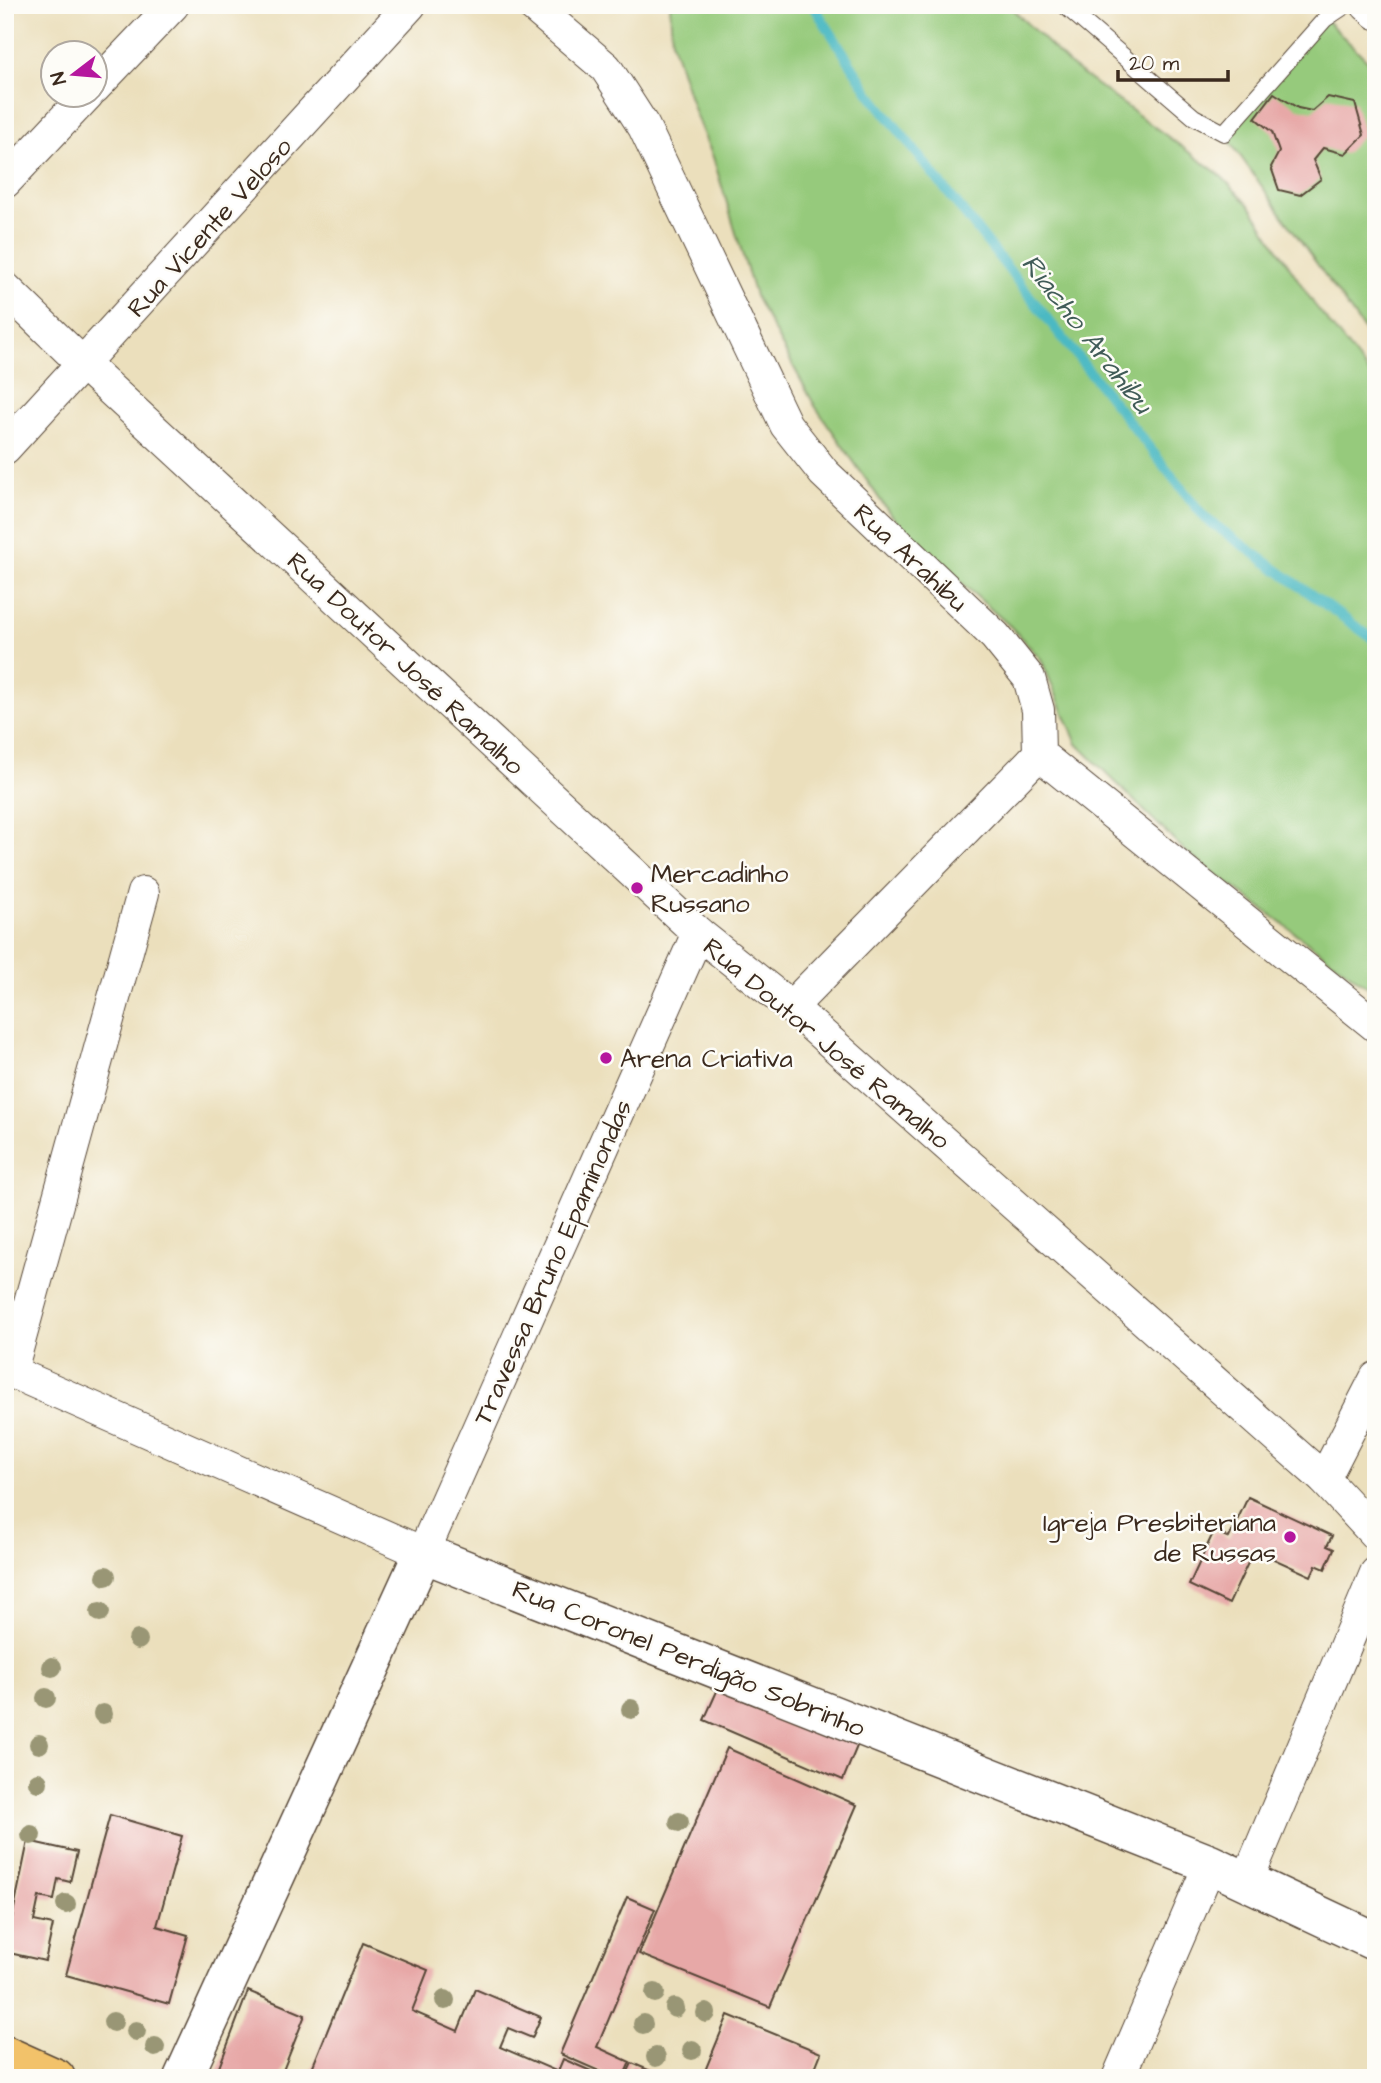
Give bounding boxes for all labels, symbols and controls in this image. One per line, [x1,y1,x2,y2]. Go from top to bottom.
north arrow [38,38,108,108]
scale bar [1118,38,1229,82]
text: 20 m [1129,49,1180,78]
text: N [44,69,74,88]
street label: Rua Vicente Veloso [119,130,301,326]
water label: Riacho Arahibu [1012,246,1163,423]
street label: Rua Arahibu [845,495,975,620]
street label: Rua Doutor José Ramalho [279,544,532,784]
place label: Mercadinho Russano [651,856,789,922]
marker: Mercadinho Russano [629,880,645,896]
street label: Rua Doutor José Ramalho [695,929,958,1158]
place label: Arena Criativa [620,1041,793,1077]
marker: Arena Criativa [598,1050,614,1066]
street label: Travessa Bruno Epaminondas [465,1094,641,1431]
place label: Igreja Presbiteriana de Russas [1043,1505,1276,1571]
marker: Igreja Presbiteriana de Russas [1282,1529,1298,1545]
street label: Rua Coronel Perdigão Sobrinho [506,1572,871,1748]

